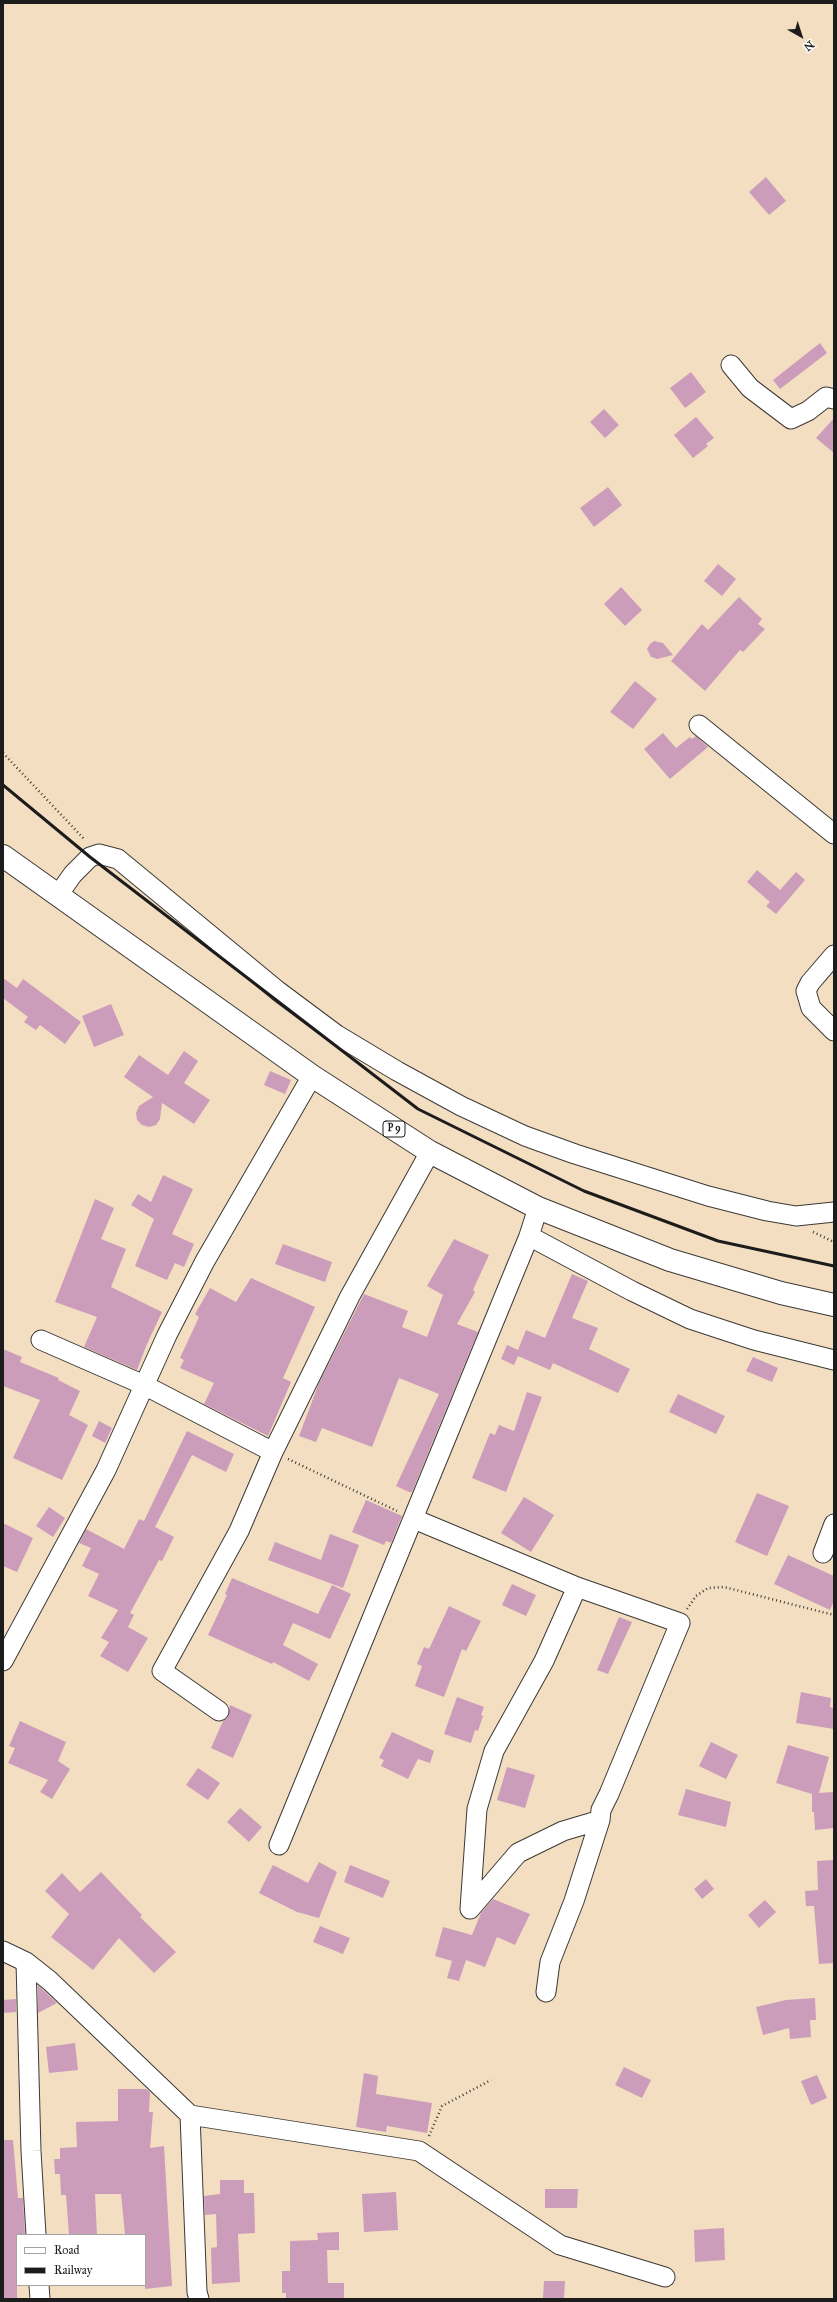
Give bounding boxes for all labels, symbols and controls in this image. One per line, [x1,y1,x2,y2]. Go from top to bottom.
north arrow [781,16,821,56]
text: N [801,38,817,54]
road number: P 9 [383,1121,405,1137]
legend [16,2234,146,2286]
text: Road [54,2243,80,2257]
text: Railway [54,2263,92,2277]

